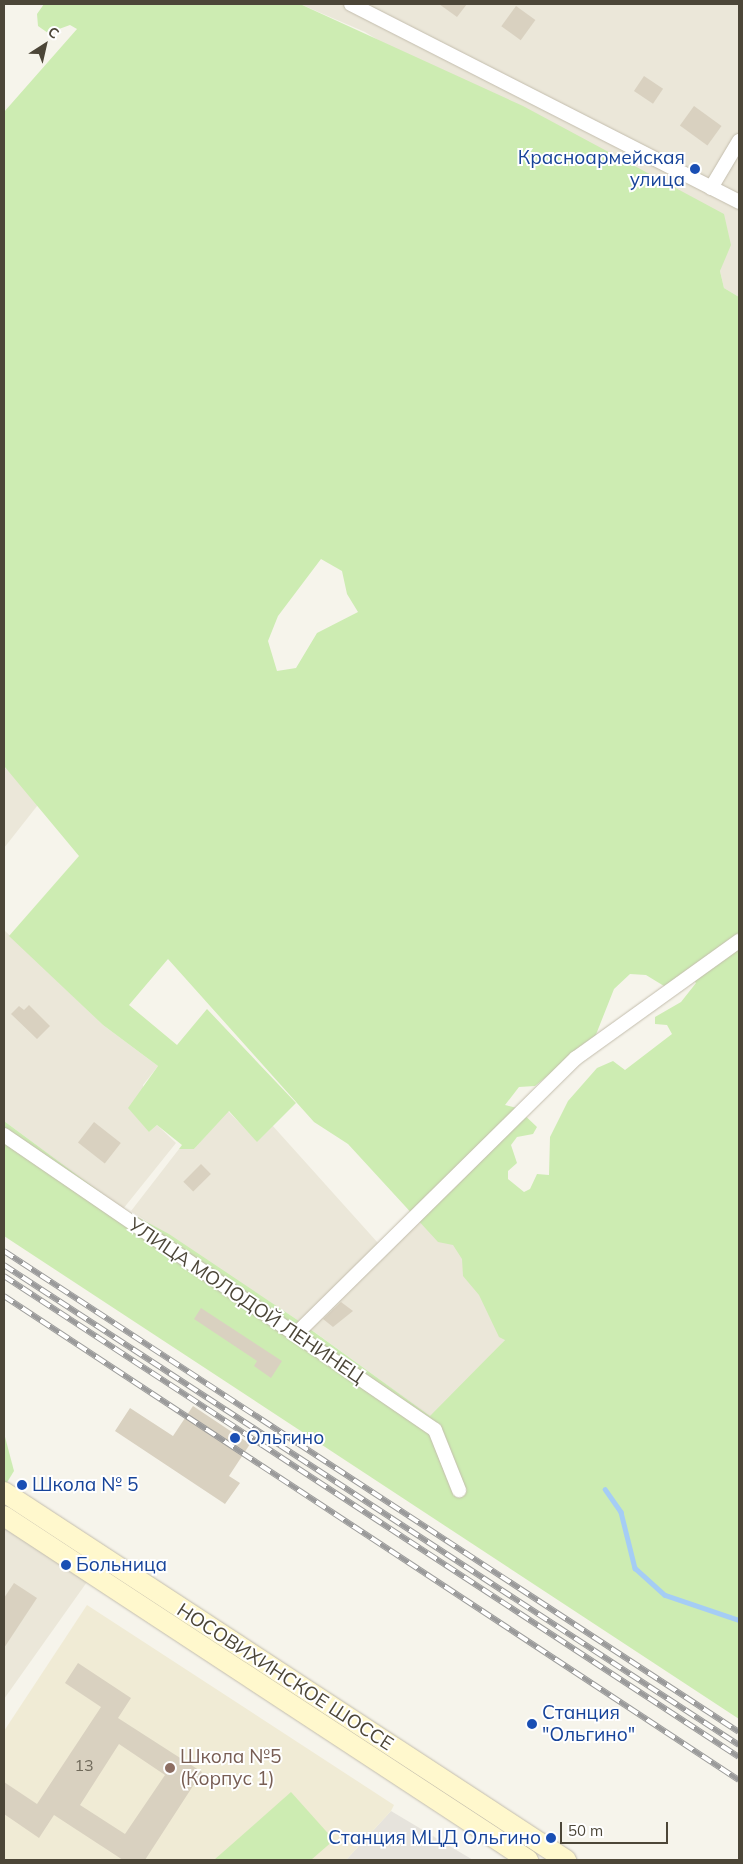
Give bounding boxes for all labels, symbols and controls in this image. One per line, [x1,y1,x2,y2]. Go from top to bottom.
north arrow [20,20,70,70]
text: С [45,23,63,43]
place label: Красноармейская улица [518,147,685,191]
marker: Красноармейская улица [689,163,701,175]
street label: УЛИЦА МОЛОДОЙ ЛЕНИНЕЦ [124,1213,368,1389]
place label: Ольгино [246,1427,324,1449]
marker: Ольгино [228,1431,242,1445]
place label: Школа № 5 [32,1474,138,1496]
marker: Школа № 5 [16,1479,28,1491]
place label: Больница [76,1554,167,1576]
marker: Больница [60,1559,72,1571]
street label: НОСОВИХИНСКОЕ ШОССЕ [173,1598,397,1756]
place label: Станция "Ольгино" [542,1702,635,1746]
marker: Станция "Ольгино" [526,1718,538,1730]
place label: Школа №5 (Корпус 1) [180,1746,281,1790]
house number: 13 [74,1755,94,1775]
marker: Школа №5 (Корпус 1) [164,1762,176,1774]
scale bar [563,1812,670,1844]
text: 50 m [568,1821,603,1840]
place label: Станция МЦД Ольгино [328,1827,541,1849]
marker: Станция МЦД Ольгино [545,1832,557,1844]

